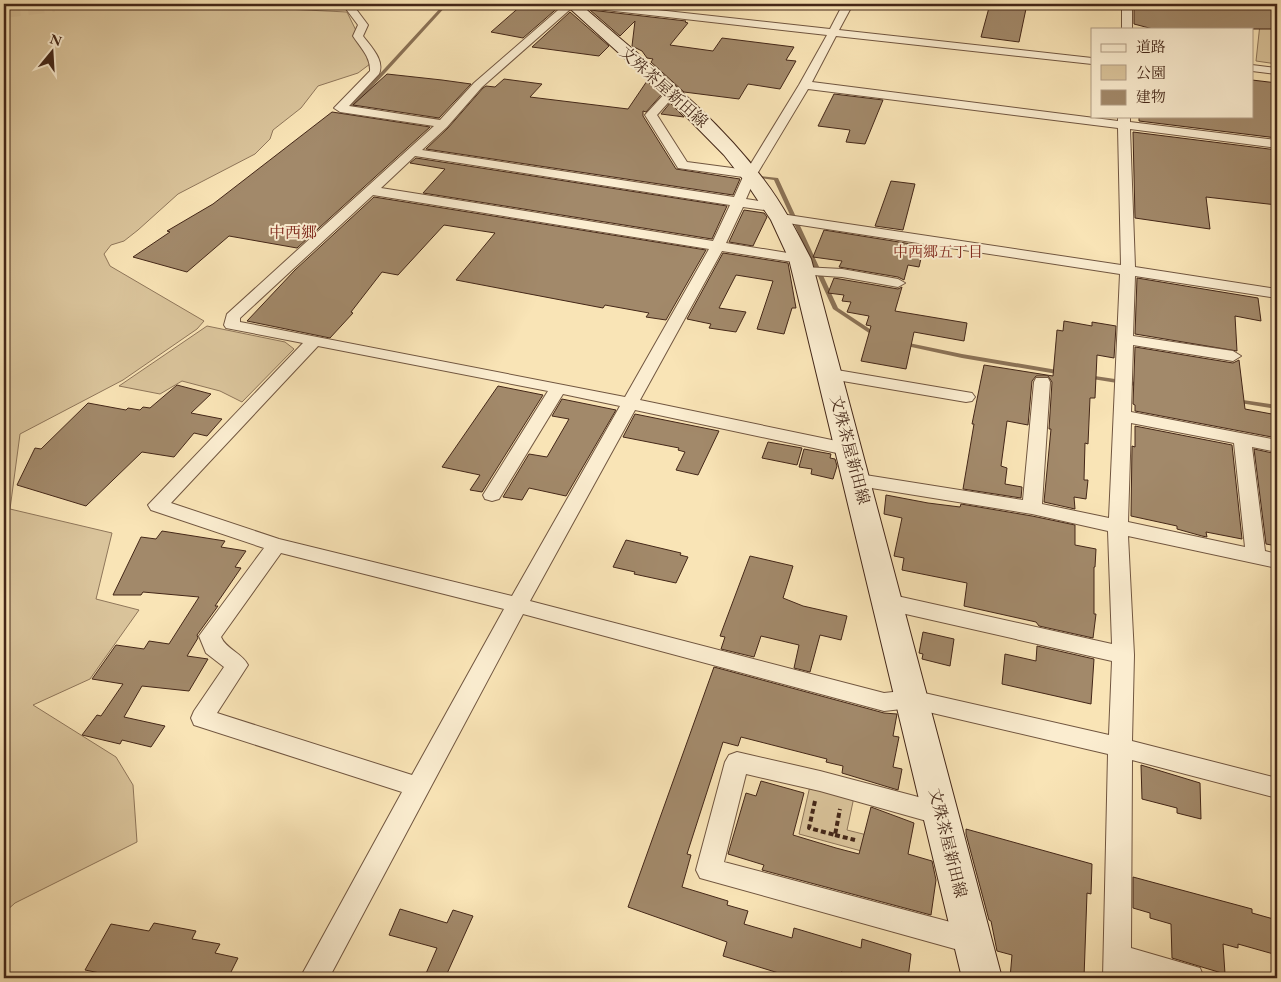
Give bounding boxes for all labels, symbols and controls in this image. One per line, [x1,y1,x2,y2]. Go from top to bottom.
north arrow [28,28,78,78]
legend [1091,28,1254,118]
text: N [48,29,65,50]
text: 道路 [1136,37,1166,56]
street label: 文殊茶屋新田線 [615,42,713,132]
text: 公園 [1136,63,1166,82]
text: 建物 [1136,87,1166,106]
district label: 中西郷 [269,222,317,243]
district label: 中西郷五丁目 [893,242,983,261]
street label: 文殊茶屋新田線 [825,393,875,507]
street label: 文殊茶屋新田線 [924,786,972,900]

